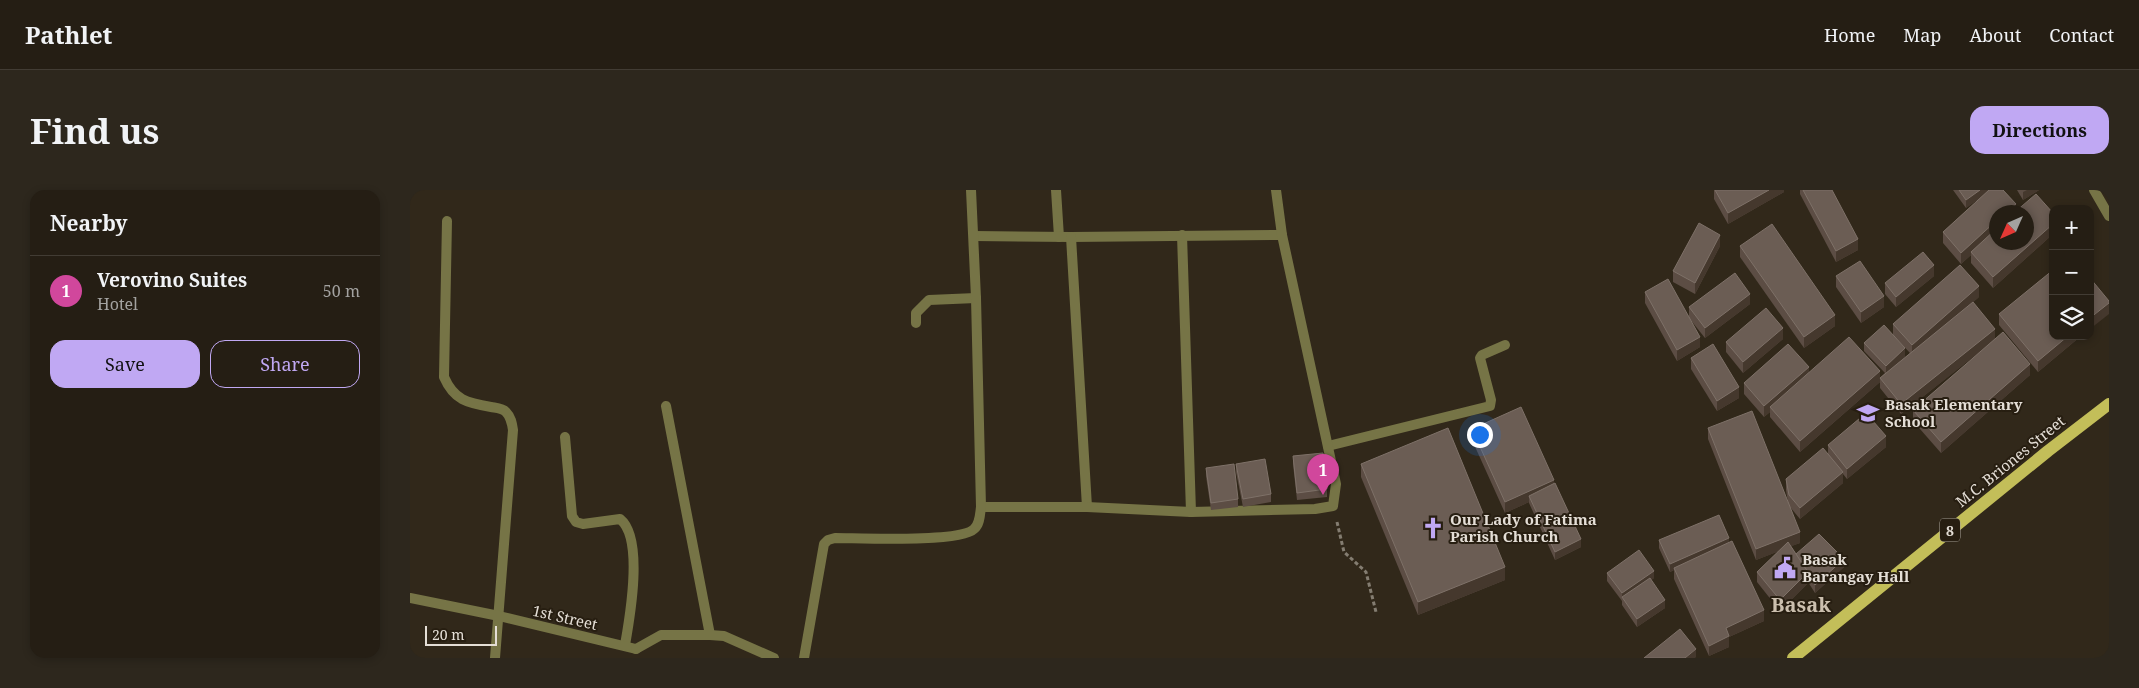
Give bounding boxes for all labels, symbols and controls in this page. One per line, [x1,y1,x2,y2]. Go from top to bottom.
text: Pathlet [25,18,112,51]
text: Home [1824,23,1875,47]
text: Map [1903,23,1941,47]
text: About [1969,23,2021,47]
text: Contact [2049,23,2114,47]
button: Directions [1970,106,2109,154]
text: Find us [30,107,159,154]
north arrow [1989,205,2034,250]
map controls [2049,205,2094,340]
button: + [2049,205,2094,250]
text: Nearby [50,209,128,237]
button: − [2049,250,2094,295]
text: Verovino Suites [97,267,247,293]
text: 1 [61,280,71,302]
text: 50 m [323,280,360,302]
text: Hotel [97,293,138,315]
button: layers [2049,295,2094,340]
button: Save [50,340,200,388]
button: Share [210,340,360,388]
place label: Basak Elementary School [1885,394,2023,431]
school or university icon: Basak Elementary School [1855,400,1881,426]
street label: M.C. Briones Street [1951,411,2069,511]
your location [1467,422,1493,448]
pin: 1 [1307,454,1339,495]
place label: Our Lady of Fatima Parish Church [1450,509,1597,546]
church icon: Our Lady of Fatima Parish Church [1420,515,1446,541]
road number: 8 [1940,518,1960,542]
place label: Basak Barangay Hall [1802,549,1910,586]
public building icon: Basak Barangay Hall [1772,555,1798,581]
district label: Basak [1771,591,1831,618]
street label: 1st Street [531,600,599,634]
scale bar [425,623,498,646]
text: 20 m [432,625,465,644]

